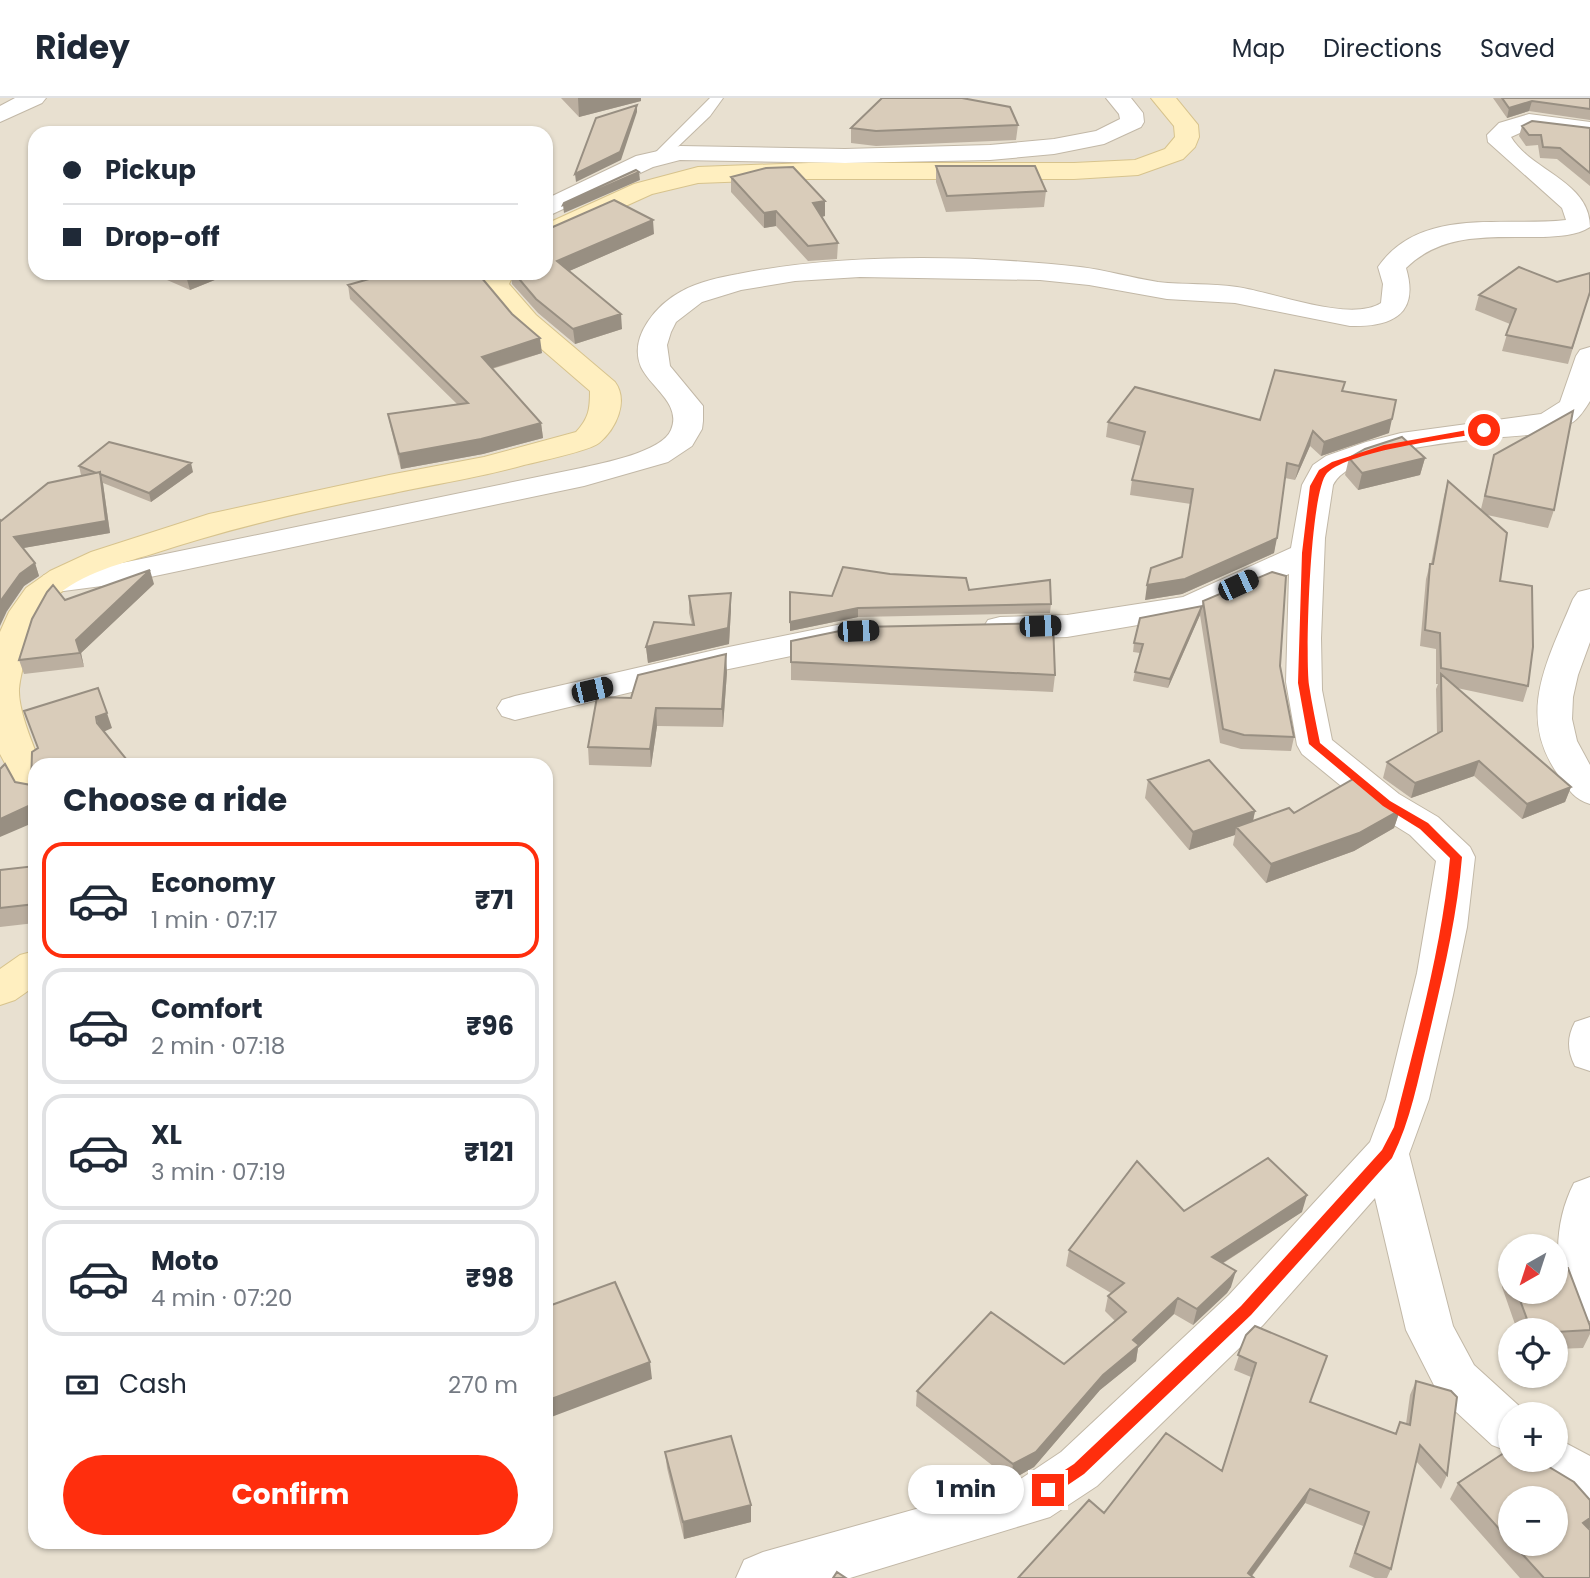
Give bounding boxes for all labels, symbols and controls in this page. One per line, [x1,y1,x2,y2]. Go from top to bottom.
text: Ridey [35,24,130,71]
text: Map [1232,32,1285,65]
text: Directions [1323,32,1442,65]
text: Saved [1480,32,1555,65]
text: Pickup [105,152,196,188]
text: Drop-off [105,219,220,255]
route start [1468,414,1500,446]
car [1215,567,1262,603]
car [1019,615,1062,637]
car [837,620,880,642]
car [570,675,615,705]
text: Choose a ride [63,777,287,822]
text: Economy [151,865,275,901]
icon: car [67,869,130,932]
text: ₹71 [475,882,514,918]
text: 1 min · 07:17 [151,904,278,936]
text: Comfort [151,991,263,1027]
icon: car [67,995,130,1058]
text: ₹96 [466,1008,514,1044]
text: 2 min · 07:18 [151,1030,285,1062]
text: XL [151,1117,182,1153]
icon: car [67,1121,130,1184]
text: ₹121 [464,1134,514,1170]
text: 3 min · 07:19 [151,1156,286,1188]
north arrow [1498,1234,1568,1304]
map controls [1498,1234,1568,1556]
text: Moto [151,1243,219,1279]
icon: car [67,1247,130,1310]
text: ₹98 [466,1260,514,1296]
text: 4 min · 07:20 [151,1282,292,1314]
button: locate [1498,1318,1568,1388]
icon: cash [63,1366,101,1404]
text: Cash [119,1366,187,1402]
text: 270 m [448,1369,518,1401]
button: + [1498,1402,1568,1472]
button: Confirm [63,1455,518,1535]
callout: 1 min [908,1466,1024,1514]
text: 1 min [936,1473,996,1505]
route end [1032,1474,1064,1506]
button: − [1498,1486,1568,1556]

